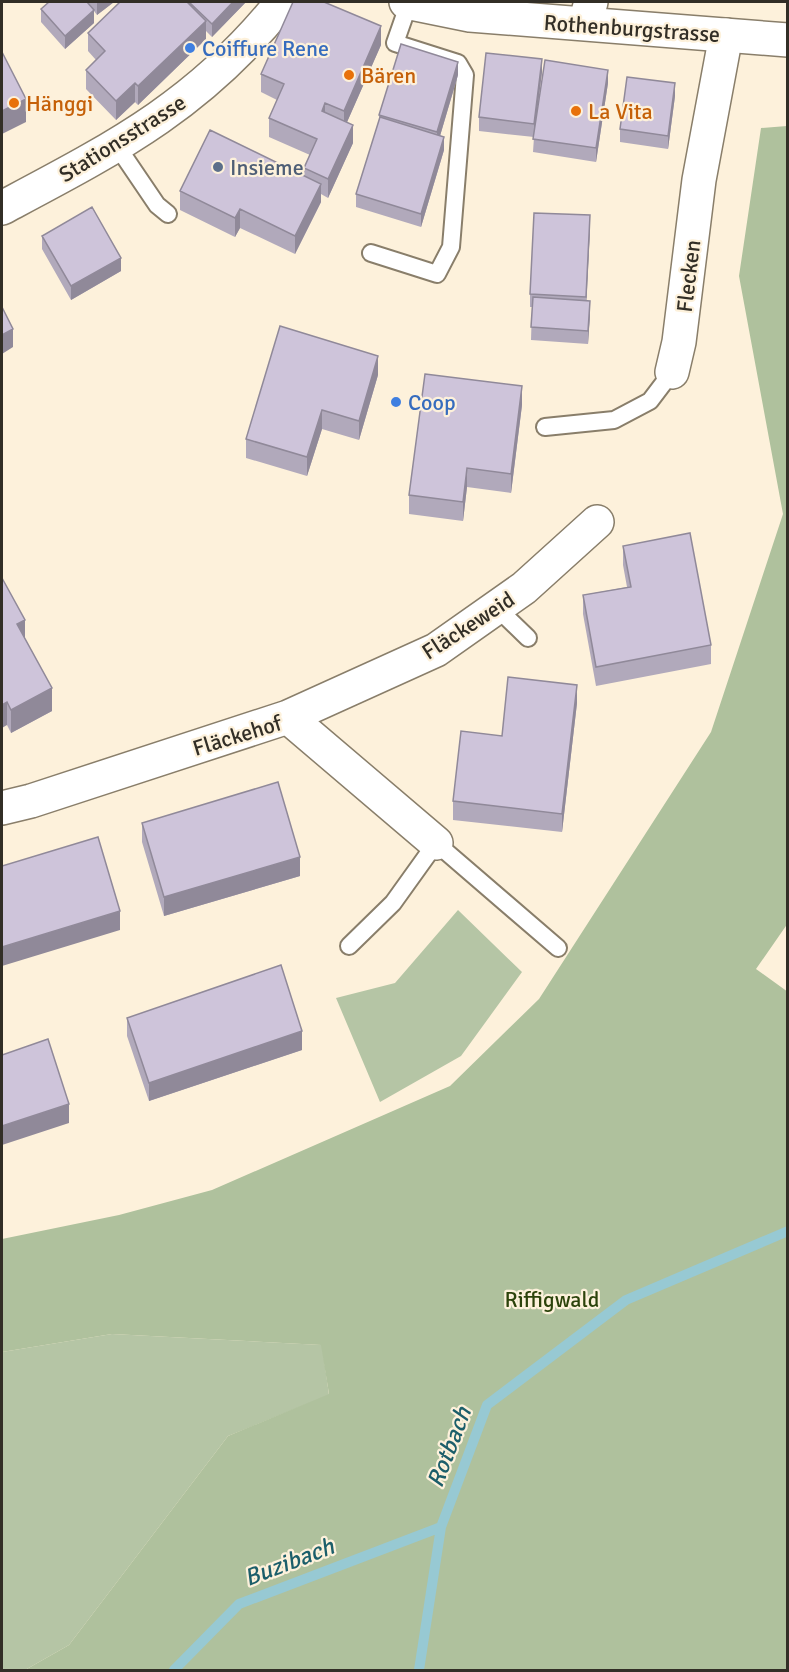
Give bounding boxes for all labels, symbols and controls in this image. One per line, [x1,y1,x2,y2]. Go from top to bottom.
street label: Rothenburgstrasse [543,9,721,48]
place label: Coiffure Rene [202,35,329,62]
marker: Coiffure Rene [183,41,197,55]
place label: Bären [361,62,416,89]
marker: Bären [342,68,356,82]
street label: Stationsstrasse [54,89,191,188]
place label: Hänggi [26,90,93,117]
marker: Hänggi [7,96,21,110]
place label: La Vita [588,98,653,125]
marker: La Vita [569,104,583,118]
place label: Insieme [230,154,304,181]
marker: Insieme [211,160,225,174]
street label: Flecken [671,238,706,314]
place label: Coop [408,389,456,416]
marker: Coop [389,395,403,409]
street label: Fläckeweid [417,586,520,665]
street label: Fläckehof [189,709,286,762]
park label: Riffigwald [504,1286,600,1313]
water label: Rotbach [420,1402,478,1492]
water label: Buzibach [240,1531,339,1593]

